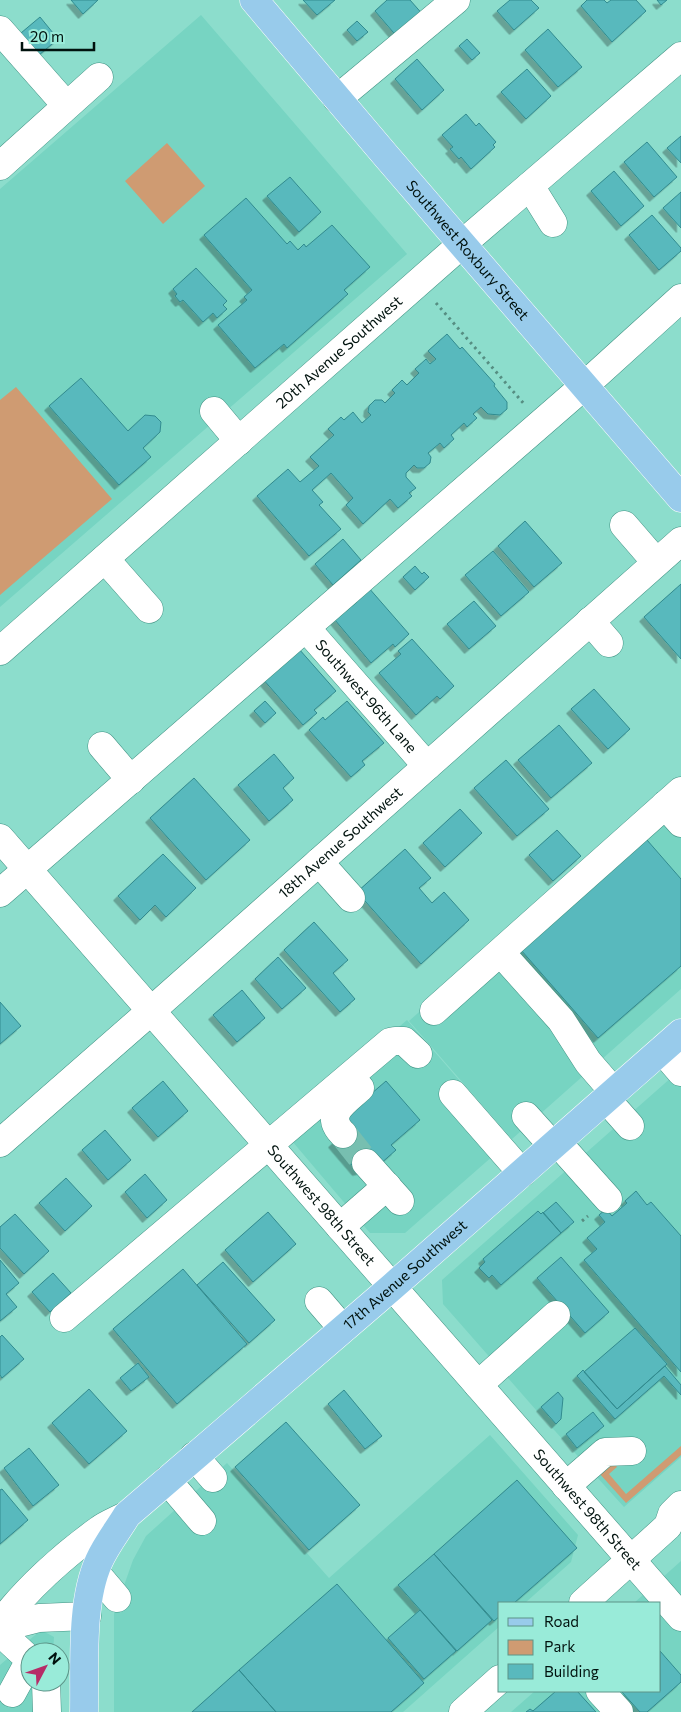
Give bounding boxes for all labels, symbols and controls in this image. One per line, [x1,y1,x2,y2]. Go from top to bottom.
scale bar [22,20,95,52]
text: 20 m [30,27,64,45]
street label: Southwest Roxbury Street [403,176,533,323]
street label: 20th Avenue Southwest [272,291,405,412]
street label: Southwest 96th Lane [312,635,421,756]
street label: 18th Avenue Southwest [274,782,406,902]
street label: Southwest 98th Street [264,1141,380,1269]
street label: 17th Avenue Southwest [339,1216,470,1333]
street label: Southwest 98th Street [530,1445,645,1573]
legend [498,1602,661,1692]
text: Road [544,1612,579,1630]
text: Park [544,1637,575,1655]
north arrow [20,1642,70,1692]
text: N [45,1649,65,1668]
text: Building [544,1662,599,1680]

